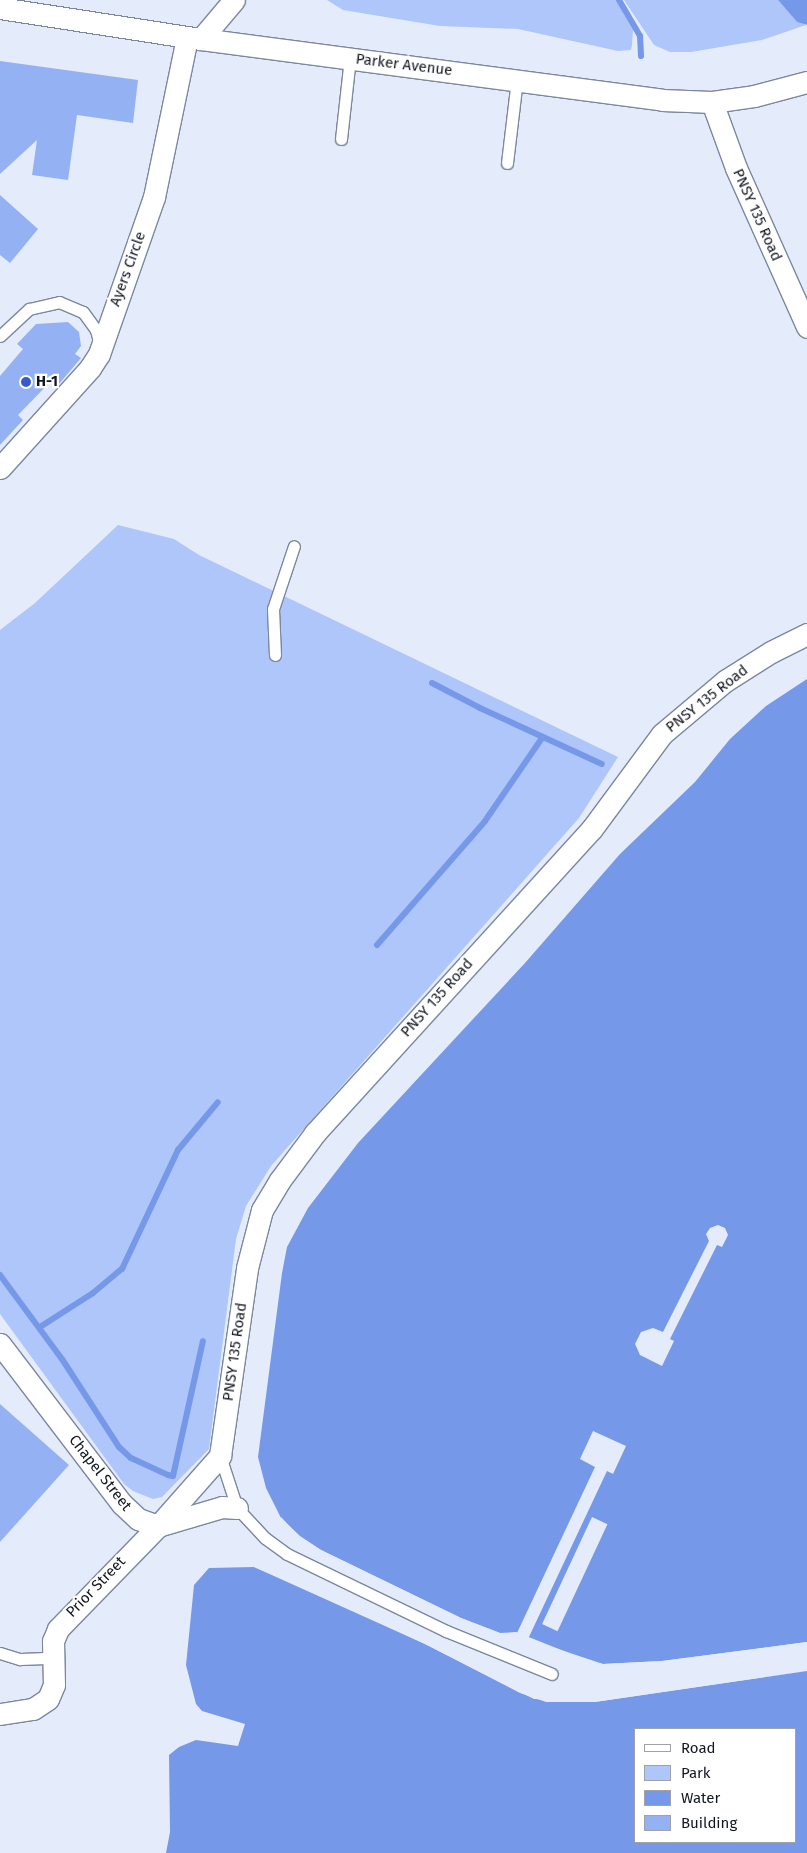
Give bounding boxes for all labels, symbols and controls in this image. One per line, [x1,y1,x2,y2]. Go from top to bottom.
street label: Parker Avenue [355,50,453,80]
street label: PNSY 135 Road [729,166,785,264]
street label: Ayers Circle [106,229,150,309]
place label: H-1 [36,373,58,391]
marker: H-1 [20,376,32,388]
street label: PNSY 135 Road [662,661,752,737]
street label: PNSY 135 Road [397,955,477,1041]
street label: PNSY 135 Road [219,1302,251,1402]
street label: Chapel Street [65,1431,135,1515]
street label: Prior Street [63,1553,129,1621]
legend [634,1728,797,1843]
text: Road [681,1739,716,1757]
text: Park [681,1764,711,1782]
text: Water [681,1789,720,1807]
text: Building [681,1814,737,1832]

